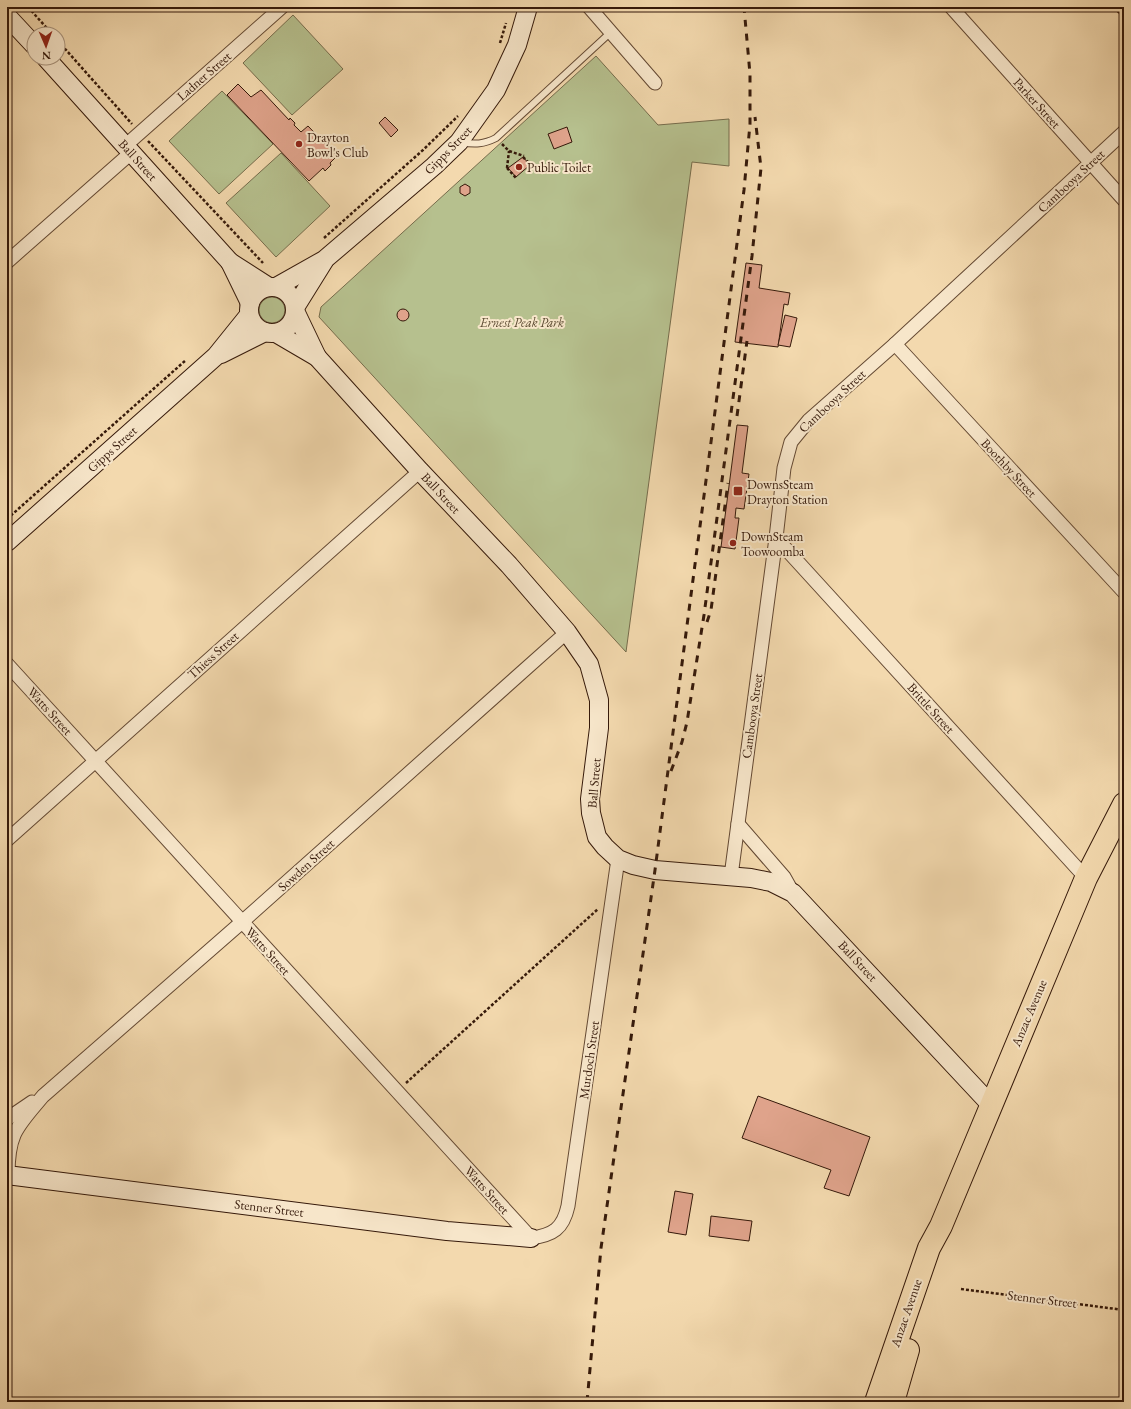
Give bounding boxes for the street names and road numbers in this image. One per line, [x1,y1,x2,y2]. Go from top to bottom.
street label: Ladner Street [173,48,235,104]
street label: Parker Street [1010,74,1064,132]
street label: Gipps Street [421,122,475,178]
street label: Ball Street [115,136,161,184]
street label: Cambooya Street [1034,146,1108,216]
street label: Cambooya Street [795,366,869,436]
street label: Gipps Street [83,422,141,476]
street label: Boothby Street [977,435,1041,501]
street label: Ball Street [418,469,464,517]
street label: Thiess Street [184,628,242,682]
street label: Cambooya Street [738,672,766,760]
street label: Brittle Street [904,679,958,737]
street label: Watts Street [24,683,76,739]
street label: Ball Street [583,757,605,809]
street label: Sowden Street [274,835,338,895]
street label: Watts Street [242,923,294,979]
street label: Ball Street [835,937,881,985]
street label: Anzac Avenue [1007,977,1051,1050]
street label: Murdoch Street [575,1020,603,1100]
street label: Watts Street [461,1162,513,1218]
street label: Stenner Street [233,1195,305,1221]
street label: Anzac Avenue [886,1277,926,1350]
street label: Stenner Street [1006,1286,1078,1312]

